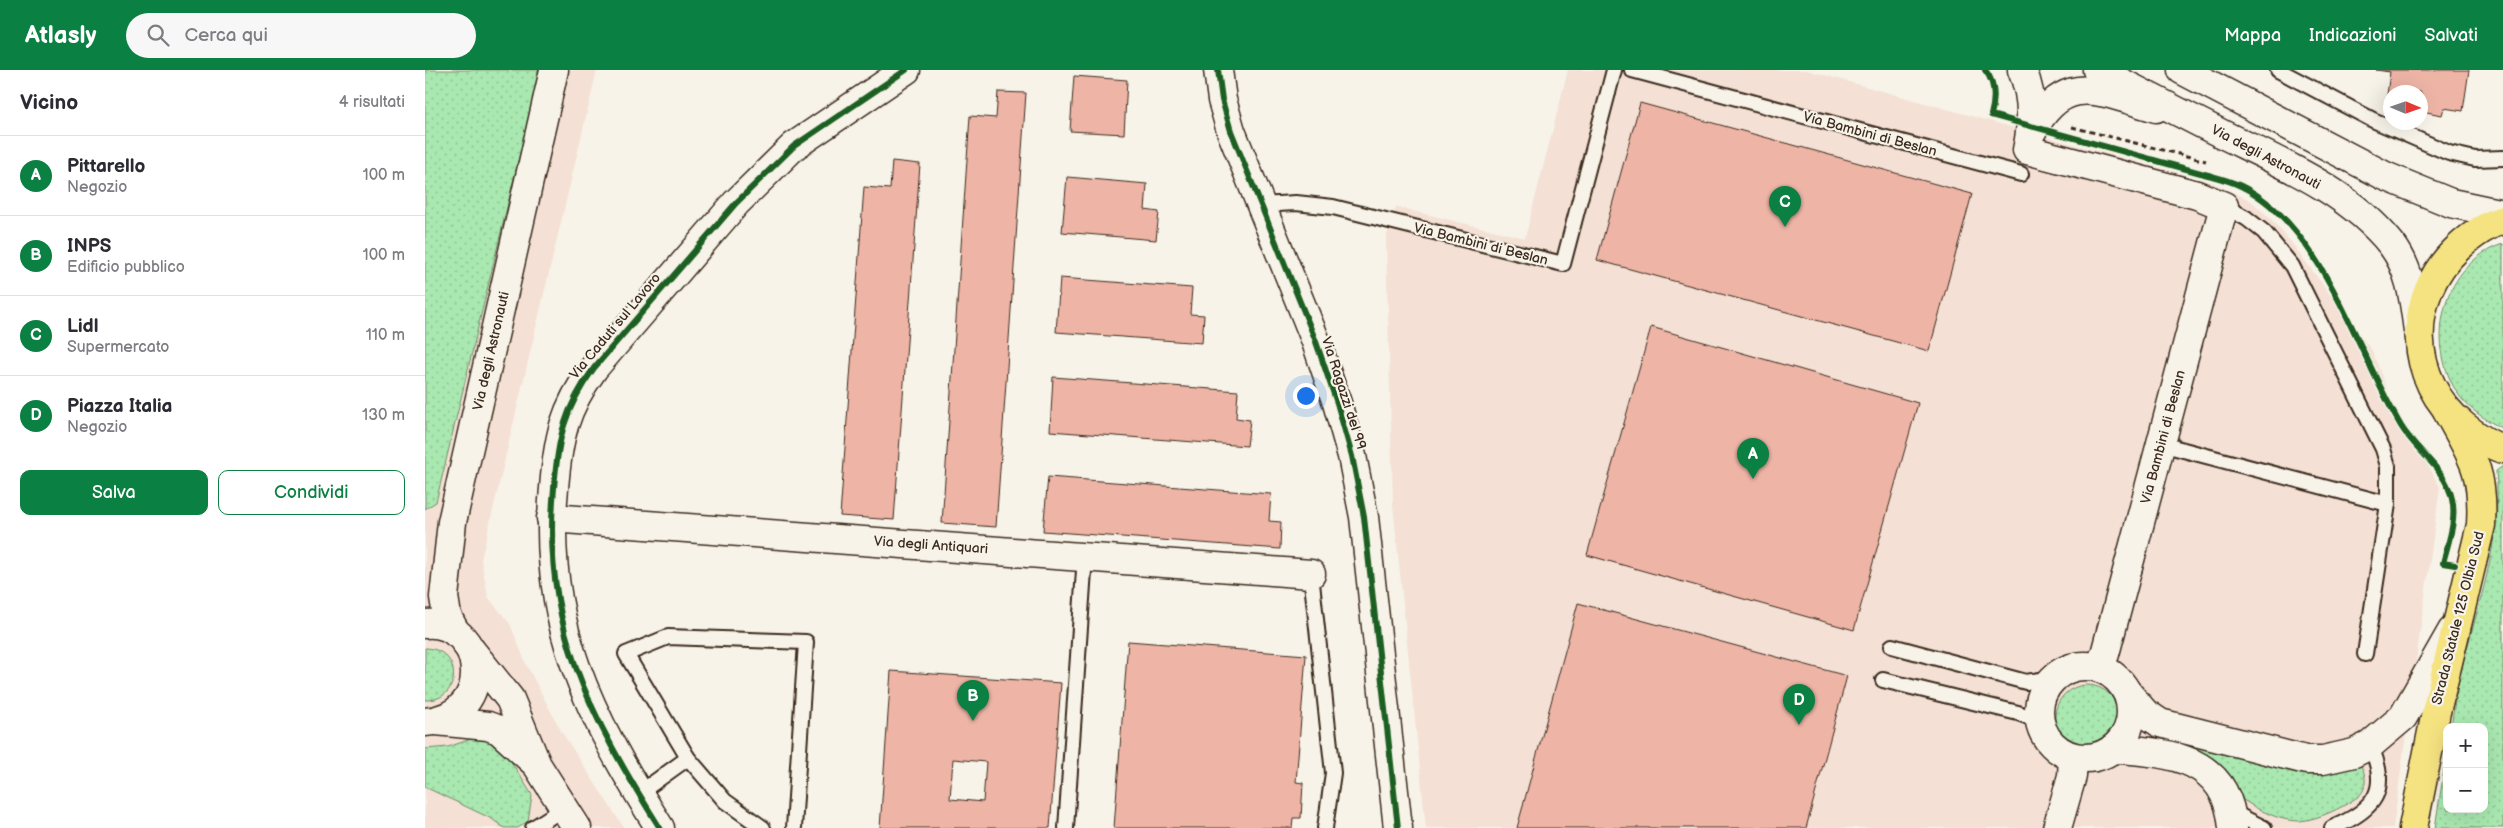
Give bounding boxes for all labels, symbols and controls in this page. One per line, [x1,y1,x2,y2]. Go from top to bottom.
search box [126,13,476,58]
text: Atlasly [25,21,96,50]
icon: search [144,21,172,49]
text: Cerca qui [184,24,268,47]
text: Mappa [2224,25,2281,46]
text: Indicazioni [2309,25,2397,46]
text: Salvati [2425,25,2478,46]
north arrow [2383,85,2428,130]
text: Vicino [20,90,78,115]
text: 4 risultati [339,93,405,112]
street label: Via Bambini di Beslan [1801,108,1939,160]
street label: Via degli Astronauti [2208,121,2324,193]
text: Pittarello [67,155,145,178]
text: A [31,166,41,185]
text: 100 m [362,166,405,185]
text: Negozio [67,178,127,197]
pin: C [1769,186,1801,227]
street label: Via Bambini di Beslan [1412,219,1550,269]
text: INPS [67,235,111,258]
text: B [30,246,42,265]
text: 100 m [362,246,405,265]
text: Edificio pubblico [67,258,185,277]
street label: Via Caduti sul Lavoro [566,270,664,382]
street label: Via degli Astronauti [469,290,513,412]
text: Lidl [67,315,98,338]
text: C [30,326,42,345]
text: 110 m [366,326,405,345]
street label: Via Ragazzi del 99 [1318,335,1370,451]
text: Supermercato [67,338,169,357]
street label: Via Bambini di Beslan [2137,368,2189,506]
your location [1293,383,1319,409]
text: Piazza Italia [67,395,173,418]
text: D [30,406,42,425]
text: 130 m [362,406,405,425]
text: Negozio [67,418,127,437]
pin: A [1737,438,1769,479]
button: Salva [20,470,208,515]
button: Condividi [218,470,405,515]
street label: Strada Statale 125 Olbia Sud [2428,529,2488,707]
street label: Via degli Antiquari [873,533,989,557]
pin: B [957,680,989,721]
pin: D [1783,684,1815,725]
map controls [2443,723,2488,813]
button: + [2443,723,2488,768]
button: − [2443,768,2488,813]

